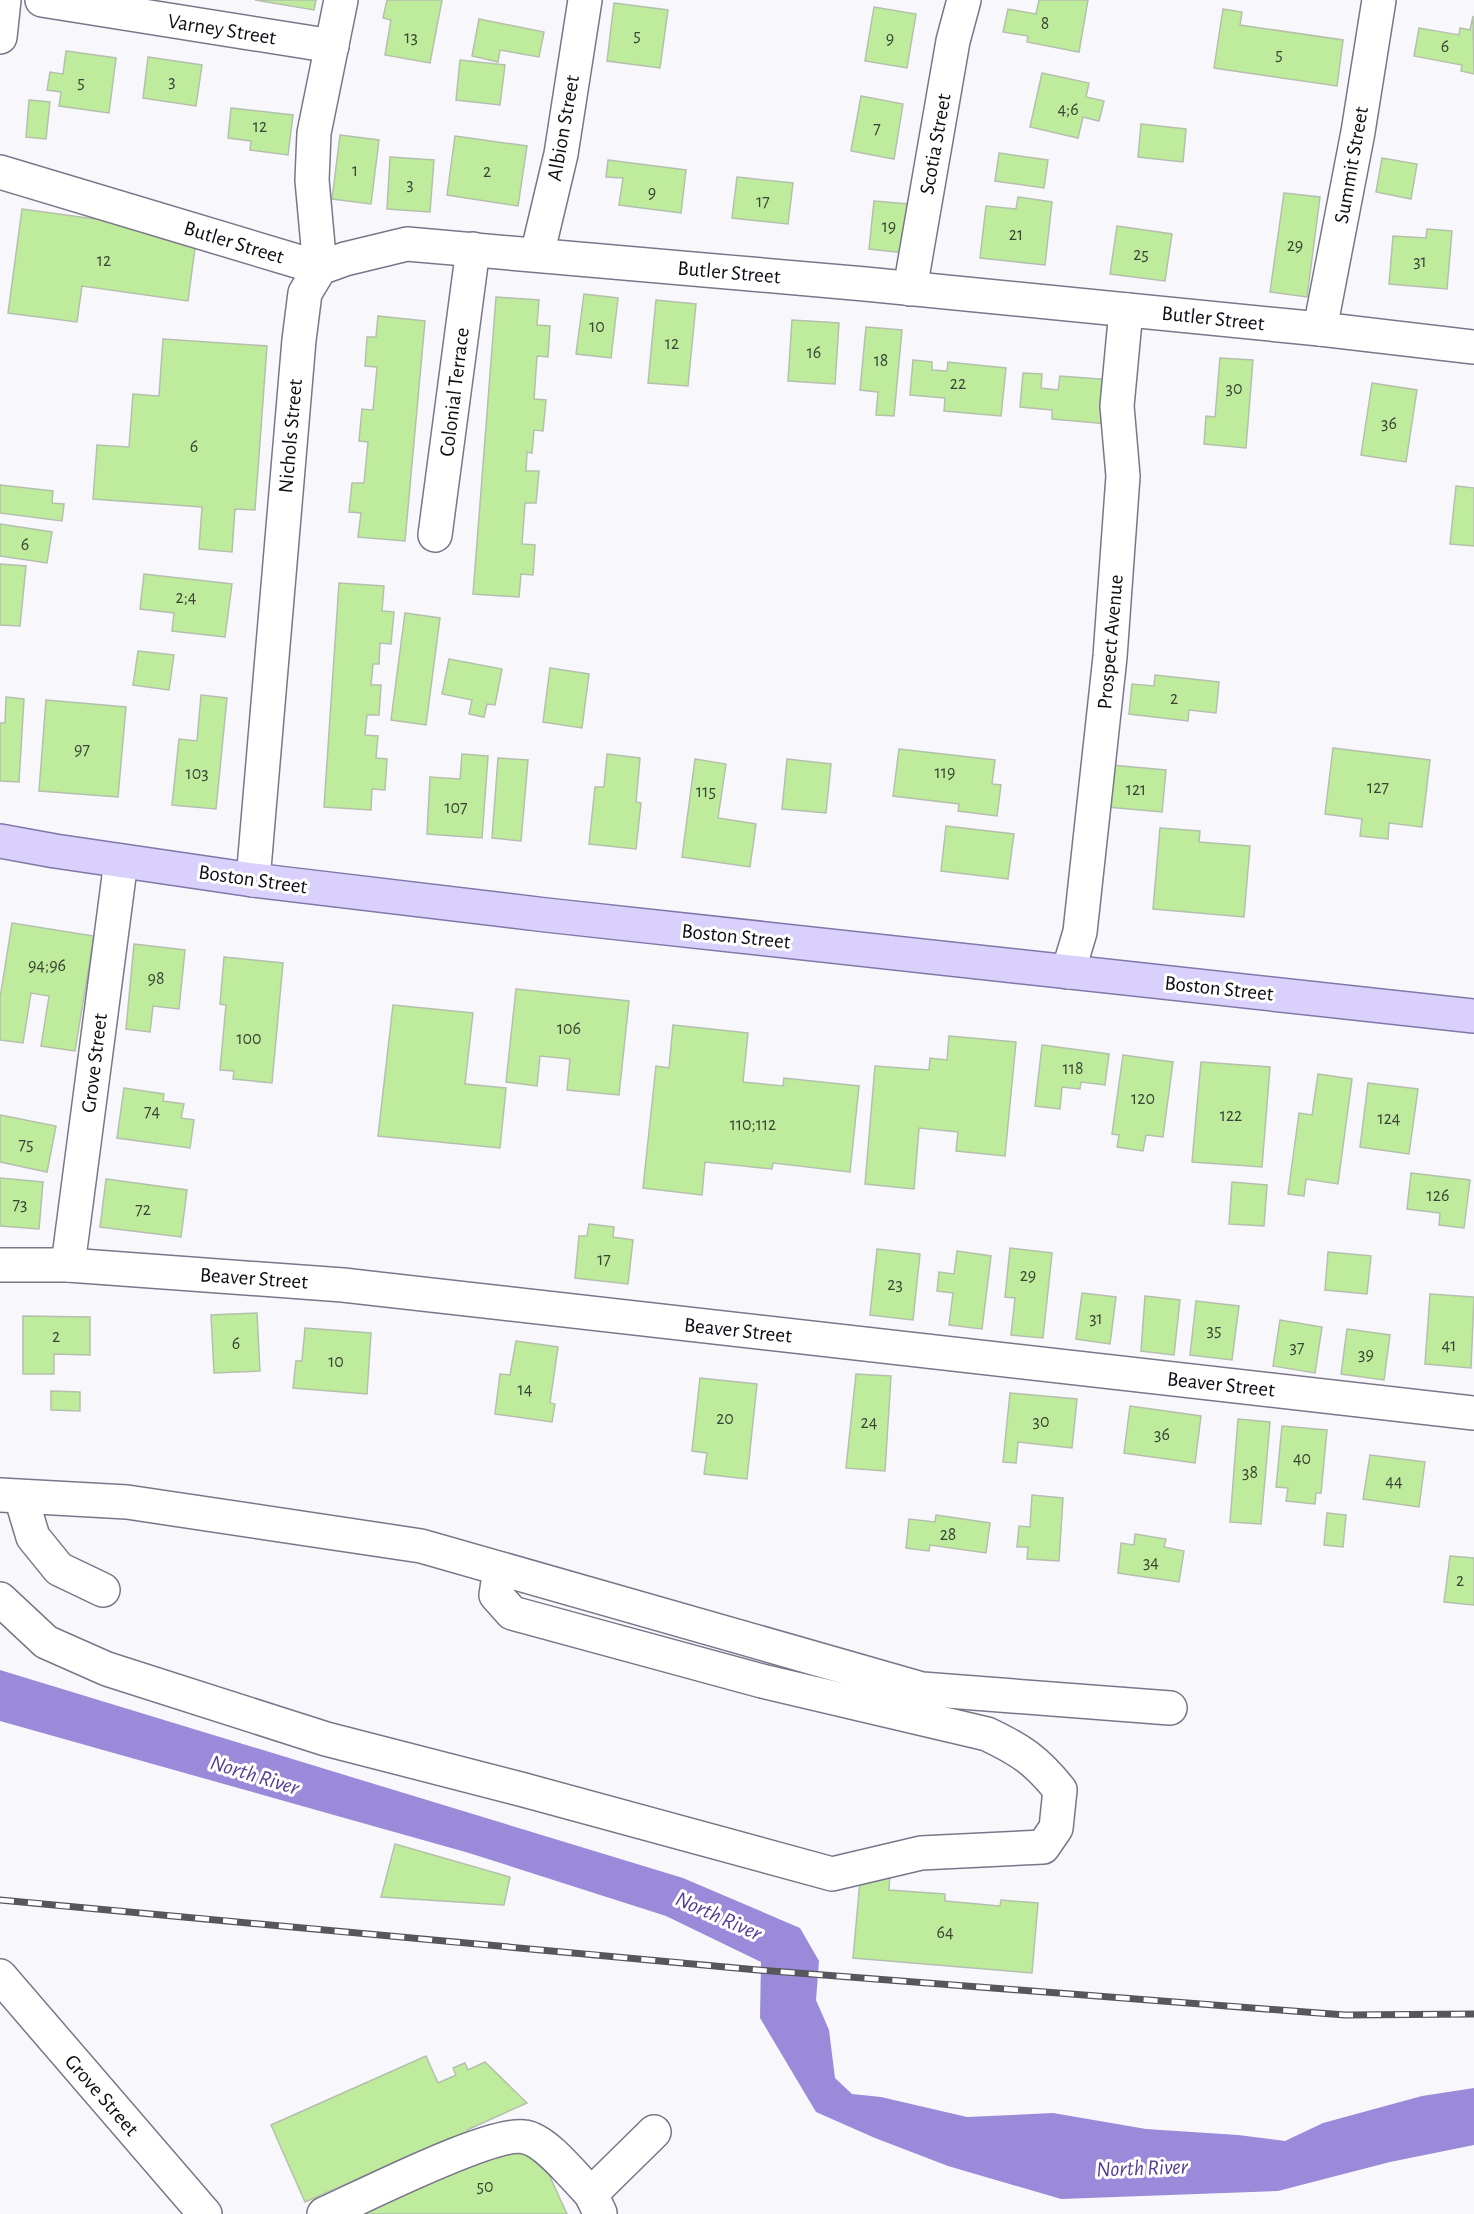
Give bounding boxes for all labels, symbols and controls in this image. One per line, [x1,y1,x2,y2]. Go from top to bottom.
street label: Varney Street [166,11,278,48]
house number: 8 [1041,15,1049,33]
house number: 5 [633,27,641,45]
house number: 13 [404,29,418,47]
house number: 9 [886,30,894,48]
house number: 6 [1441,38,1449,56]
house number: 5 [1275,46,1283,64]
house number: 3 [168,73,176,91]
street label: Albion Street [544,73,583,183]
house number: 5 [77,74,85,92]
street label: Scotia Street [916,92,955,196]
house number: 4;6 [1057,101,1079,119]
street label: Summit Street [1331,105,1372,225]
house number: 12 [253,118,267,136]
house number: 7 [873,120,881,138]
house number: 1 [352,162,358,180]
house number: 2 [483,163,491,181]
house number: 3 [406,176,414,194]
house number: 9 [648,184,656,202]
house number: 17 [756,193,770,211]
street label: Butler Street [181,217,287,268]
house number: 19 [882,218,896,236]
house number: 21 [1009,226,1023,244]
house number: 29 [1287,237,1303,255]
house number: 25 [1133,246,1149,264]
house number: 12 [97,252,111,270]
house number: 31 [1413,253,1427,271]
street label: Butler Street [677,258,782,287]
street label: Butler Street [1161,303,1266,334]
house number: 10 [589,318,605,336]
street label: Colonial Terrace [436,326,473,458]
house number: 12 [665,335,679,353]
house number: 16 [807,344,821,362]
house number: 18 [874,352,888,370]
house number: 22 [950,375,966,393]
street label: Nichols Street [275,378,306,494]
house number: 30 [1226,380,1242,398]
house number: 36 [1381,415,1397,433]
house number: 6 [190,438,198,456]
house number: 6 [21,536,29,554]
street label: Prospect Avenue [1094,574,1127,710]
house number: 2;4 [176,589,197,607]
house number: 2 [1170,690,1178,708]
house number: 97 [74,741,90,759]
house number: 119 [935,764,955,782]
house number: 103 [185,765,209,783]
house number: 127 [1367,779,1389,797]
house number: 121 [1126,781,1146,799]
house number: 115 [696,783,716,801]
house number: 107 [444,799,468,817]
street label: Boston Street [197,861,309,898]
street label: Boston Street [680,920,792,953]
house number: 94;96 [28,957,66,975]
house number: 98 [148,970,165,988]
street label: Boston Street [1163,972,1275,1005]
street label: Grove Street [78,1012,111,1114]
house number: 106 [557,1020,581,1038]
house number: 100 [236,1030,262,1048]
house number: 118 [1063,1060,1083,1078]
house number: 120 [1131,1090,1155,1108]
house number: 74 [144,1103,160,1121]
house number: 122 [1220,1107,1242,1125]
house number: 124 [1377,1110,1401,1128]
house number: 110;112 [730,1116,776,1134]
house number: 75 [18,1136,34,1154]
house number: 126 [1427,1187,1449,1205]
house number: 73 [13,1196,27,1214]
house number: 72 [135,1201,151,1219]
house number: 17 [597,1251,611,1269]
street label: Beaver Street [199,1264,309,1293]
house number: 29 [1020,1267,1036,1285]
house number: 23 [887,1276,903,1294]
house number: 31 [1089,1310,1103,1328]
street label: Beaver Street [683,1314,793,1347]
house number: 35 [1207,1322,1221,1340]
house number: 2 [52,1328,60,1346]
house number: 6 [232,1335,240,1353]
house number: 41 [1442,1337,1456,1355]
house number: 37 [1290,1339,1304,1357]
house number: 39 [1358,1346,1374,1364]
house number: 10 [328,1353,344,1371]
street label: Beaver Street [1166,1368,1276,1401]
house number: 14 [518,1381,533,1399]
house number: 20 [716,1410,734,1428]
house number: 30 [1033,1413,1049,1431]
house number: 24 [861,1414,878,1432]
house number: 36 [1154,1426,1170,1444]
house number: 40 [1293,1450,1311,1468]
house number: 38 [1242,1464,1258,1482]
house number: 44 [1385,1473,1403,1491]
house number: 28 [940,1526,956,1544]
house number: 34 [1143,1554,1159,1572]
house number: 2 [1456,1572,1464,1590]
water label: North River [208,1751,302,1799]
water label: North River [672,1887,766,1945]
house number: 64 [936,1924,954,1942]
street label: Grove Street [61,2051,143,2140]
water label: North River [1096,2155,1189,2181]
house number: 50 [476,2178,494,2196]

